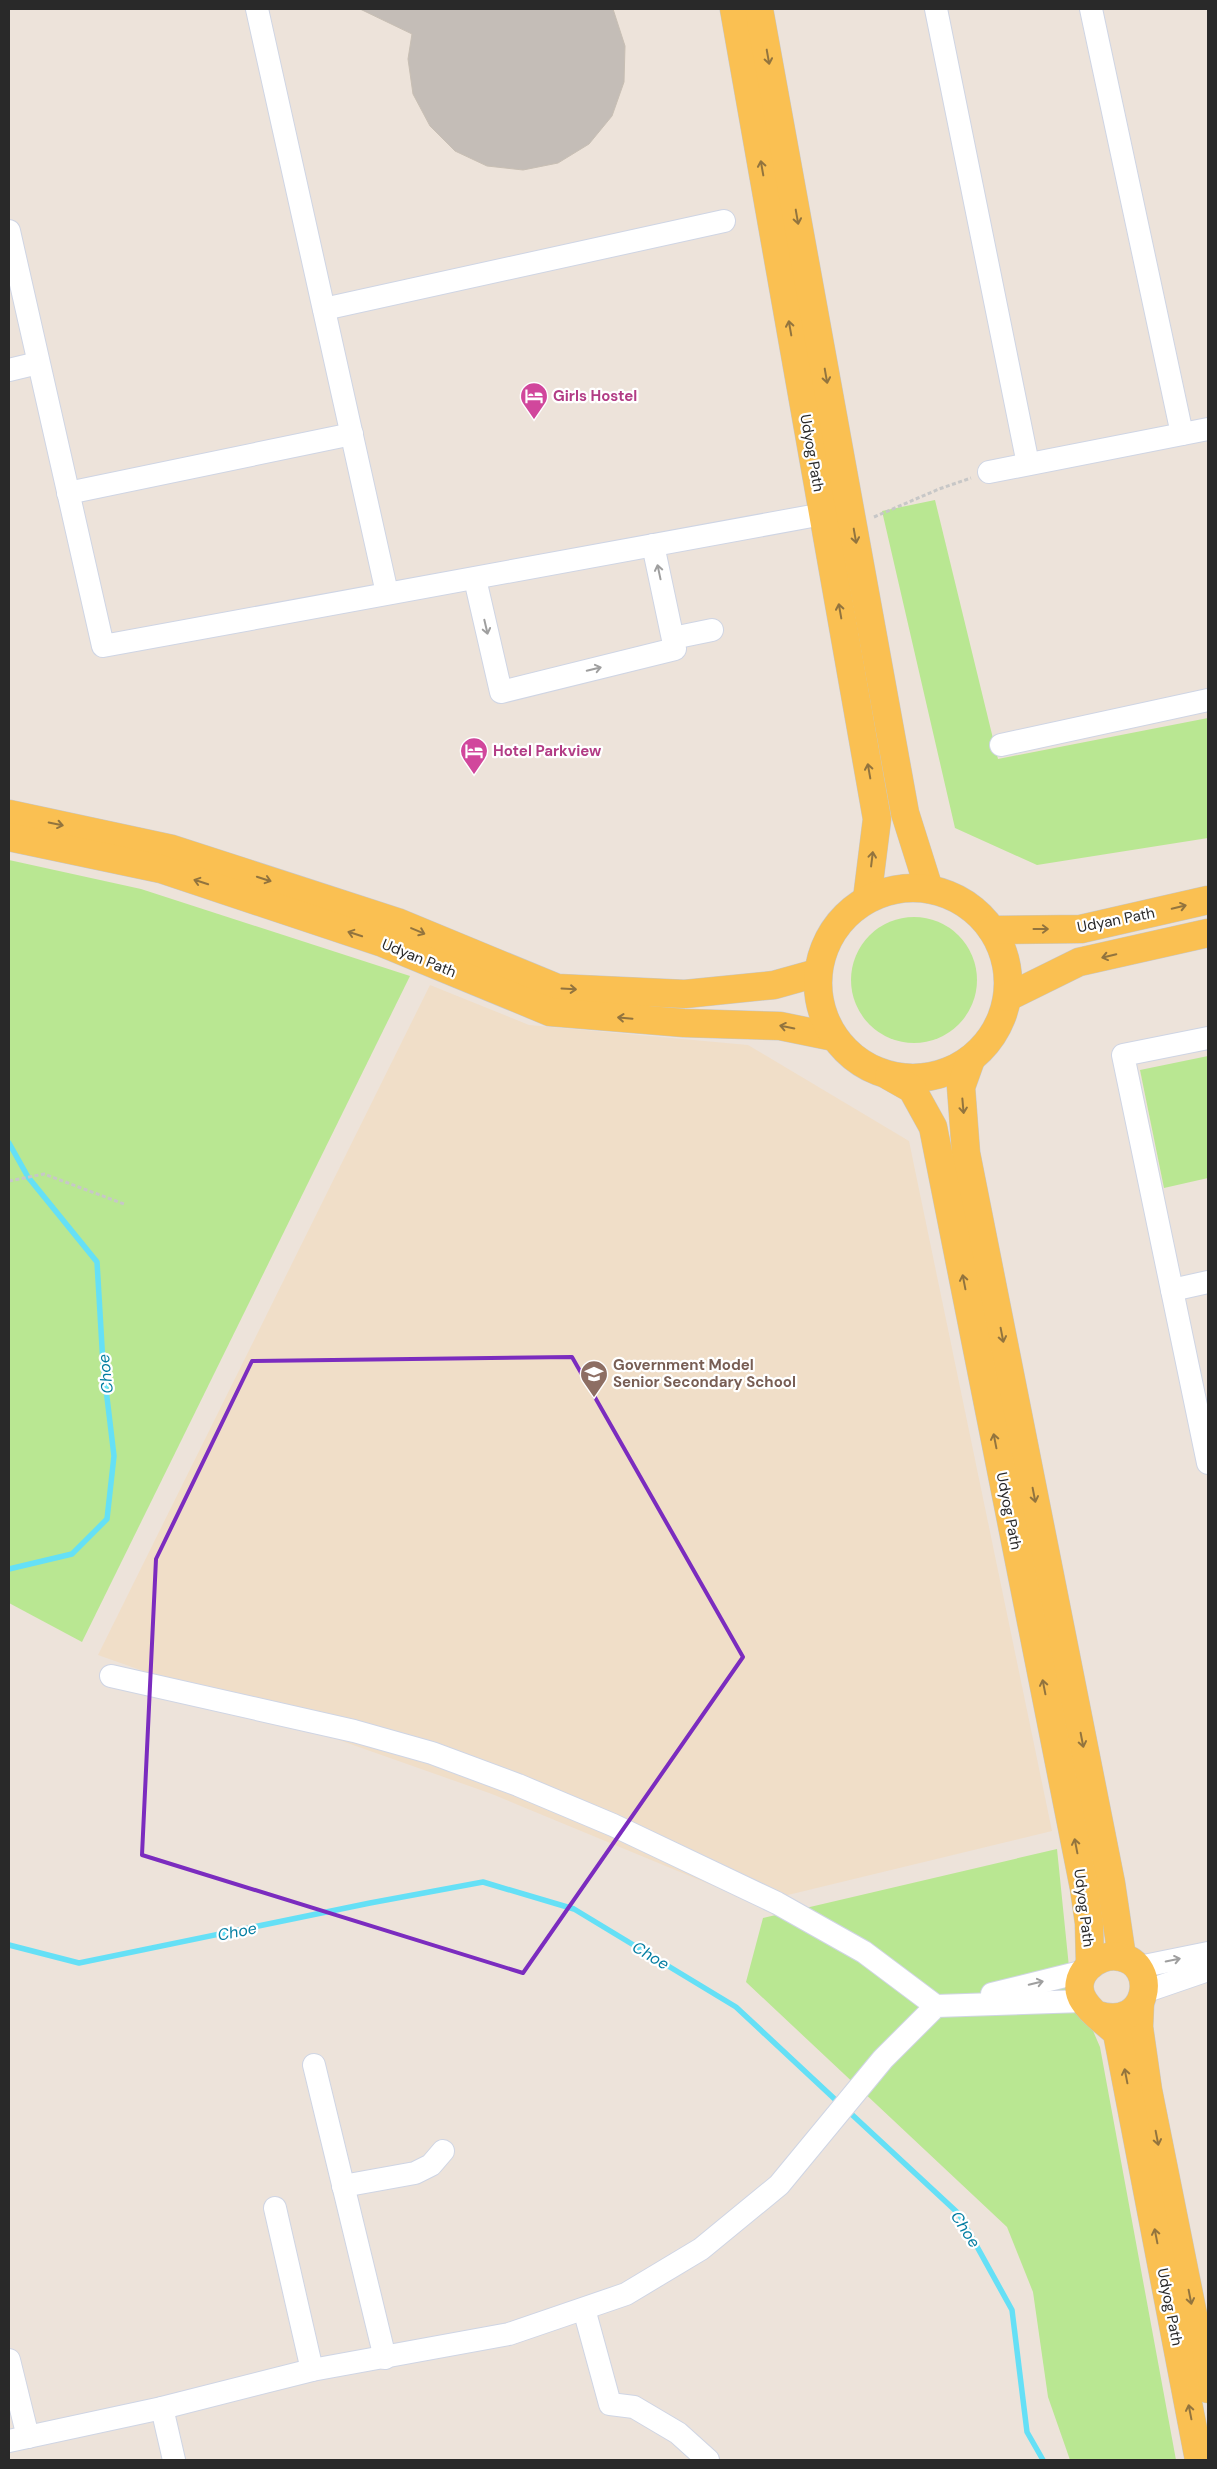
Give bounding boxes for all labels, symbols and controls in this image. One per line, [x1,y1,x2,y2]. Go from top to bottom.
one-way arrow [763,48,773,64]
one-way arrow [756,161,766,177]
one-way arrow [792,208,802,224]
one-way arrow [785,321,795,337]
one-way arrow [822,368,831,384]
hotel icon: Girls Hostel [519,381,549,420]
place label: Girls Hostel [553,386,637,406]
street label: Udyog Path [795,413,829,493]
one-way arrow [851,528,861,544]
one-way arrow [654,564,663,580]
one-way arrow [835,603,845,619]
one-way arrow [482,618,491,634]
one-way arrow [585,664,601,673]
hotel icon: Hotel Parkview [459,736,489,775]
place label: Hotel Parkview [493,741,602,761]
one-way arrow [863,763,873,779]
one-way arrow [48,820,64,829]
one-way arrow [867,851,877,867]
one-way arrow [256,875,271,884]
one-way arrow [193,877,209,887]
one-way arrow [1171,902,1187,911]
street label: Udyan Path [1075,903,1157,937]
one-way arrow [1032,924,1049,934]
one-way arrow [410,926,425,936]
one-way arrow [347,928,363,938]
street label: Udyan Path [379,934,459,982]
one-way arrow [1101,952,1117,961]
one-way arrow [561,984,577,993]
one-way arrow [617,1013,633,1022]
one-way arrow [779,1022,795,1032]
one-way arrow [958,1098,967,1114]
one-way arrow [958,1275,968,1291]
one-way arrow [998,1327,1008,1343]
water label: Choe [93,1353,118,1395]
place label: Government Model Senior Secondary School [613,1355,796,1392]
school or university icon: Government Model Senior Secondary School [579,1359,609,1398]
one-way arrow [990,1434,1000,1450]
street label: Udyog Path [992,1471,1026,1551]
one-way arrow [1030,1486,1039,1502]
one-way arrow [1039,1679,1048,1695]
one-way arrow [1078,1731,1088,1747]
one-way arrow [1070,1839,1080,1855]
street label: Udyog Path [1069,1868,1099,1948]
water label: Choe [216,1917,258,1946]
water label: Choe [628,1936,673,1975]
one-way arrow [1165,1955,1181,1964]
one-way arrow [1027,1978,1043,1987]
one-way arrow [1120,2068,1130,2084]
one-way arrow [1153,2129,1162,2145]
water label: Choe [946,2207,985,2252]
one-way arrow [1151,2228,1160,2244]
street label: Udyog Path [1153,2267,1187,2347]
one-way arrow [1185,2289,1195,2305]
one-way arrow [1184,2405,1194,2421]

